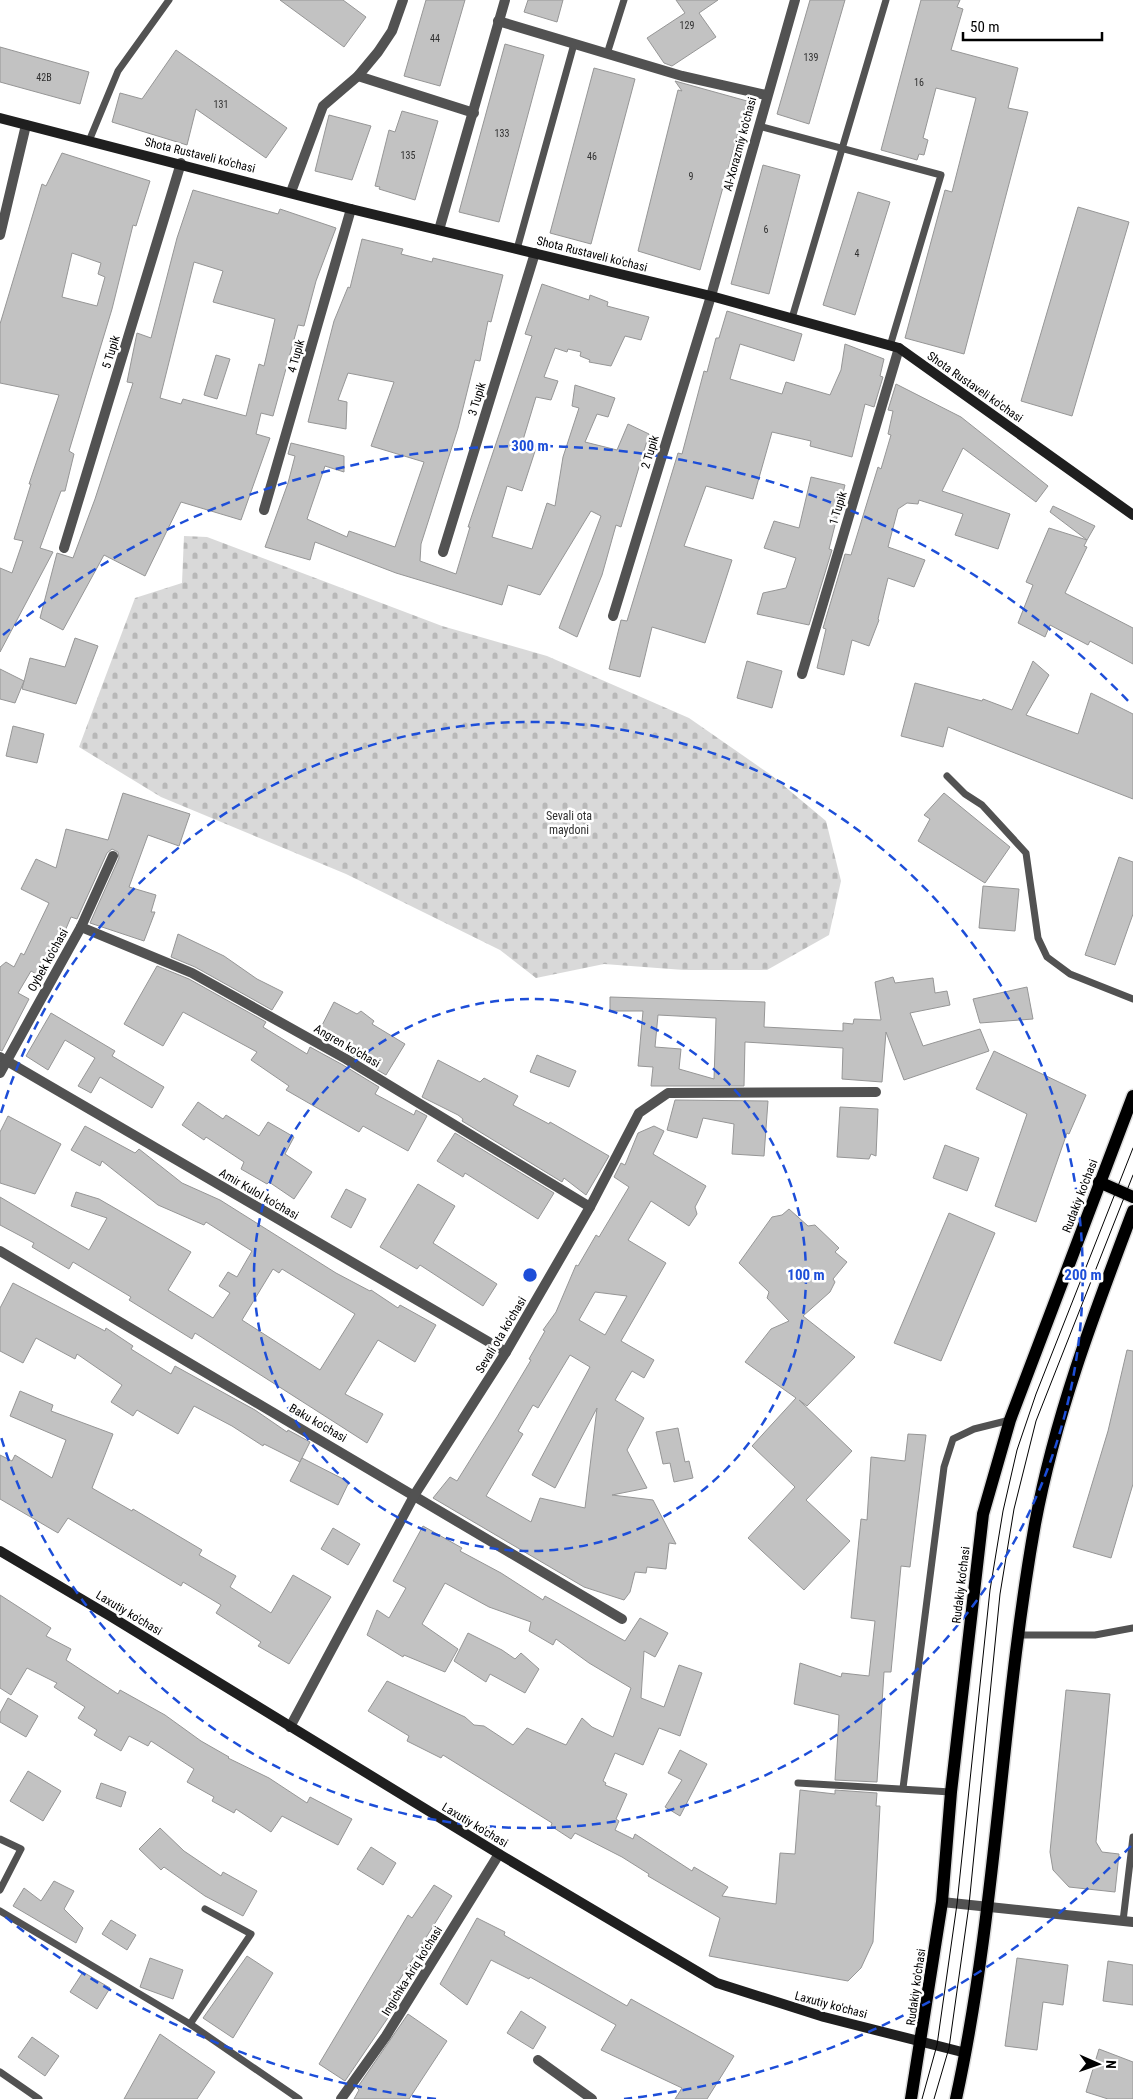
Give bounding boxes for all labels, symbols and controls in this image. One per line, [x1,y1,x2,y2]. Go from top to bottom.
scale bar [963,10,1102,42]
text: 50 m [970,18,1000,36]
house number: 129 [680,20,694,31]
house number: 44 [430,33,440,44]
house number: 139 [804,52,818,63]
house number: 42В [36,72,52,83]
house number: 16 [914,77,924,88]
street label: Al-Xorazmiy ko'chasi [721,95,759,193]
house number: 131 [214,99,228,110]
house number: 133 [495,128,509,139]
street label: Shota Rustaveli ko'chasi [143,134,257,176]
house number: 135 [401,150,415,161]
house number: 46 [587,151,597,162]
house number: 9 [689,171,694,182]
house number: 6 [764,224,769,235]
street label: Shota Rustaveli ko'chasi [535,233,649,275]
house number: 4 [855,248,860,259]
street label: 5 Tupik [99,333,123,370]
street label: 4 Tupik [285,337,308,374]
street label: Shota Rustaveli ko'chasi [924,349,1026,425]
street label: 3 Tupik [465,380,489,417]
street label: 2 Tupik [638,433,662,470]
text: 300 m [511,437,549,455]
street label: 1 Tupik [826,489,850,526]
park label: Sevali ota maydoni [546,809,592,837]
street label: Oybek ko'chasi [25,926,71,994]
street label: Angren ko'chasi [311,1021,383,1071]
street label: Rudakiy ko'chasi [1060,1157,1100,1235]
street label: Amir Kulol ko'chasi [217,1166,301,1222]
centre of rings [521,1266,539,1284]
text: 100 m [787,1266,825,1284]
text: 200 m [1064,1266,1102,1284]
street label: Sevali ota ko'chasi [473,1294,529,1376]
street label: Baku ko'chasi [287,1401,349,1445]
street label: Rudakiy ko'chasi [949,1546,973,1624]
street label: Laxutiy ko'chasi [94,1588,164,1638]
street label: Laxutiy ko'chasi [440,1800,510,1850]
street label: Ingichka-Ariq ko'chasi [379,1924,445,2018]
street label: Rudakiy ko'chasi [904,1948,928,2026]
street label: Laxutiy ko'chasi [793,1989,869,2021]
north arrow [1073,2039,1123,2089]
text: N [1103,2060,1119,2069]

